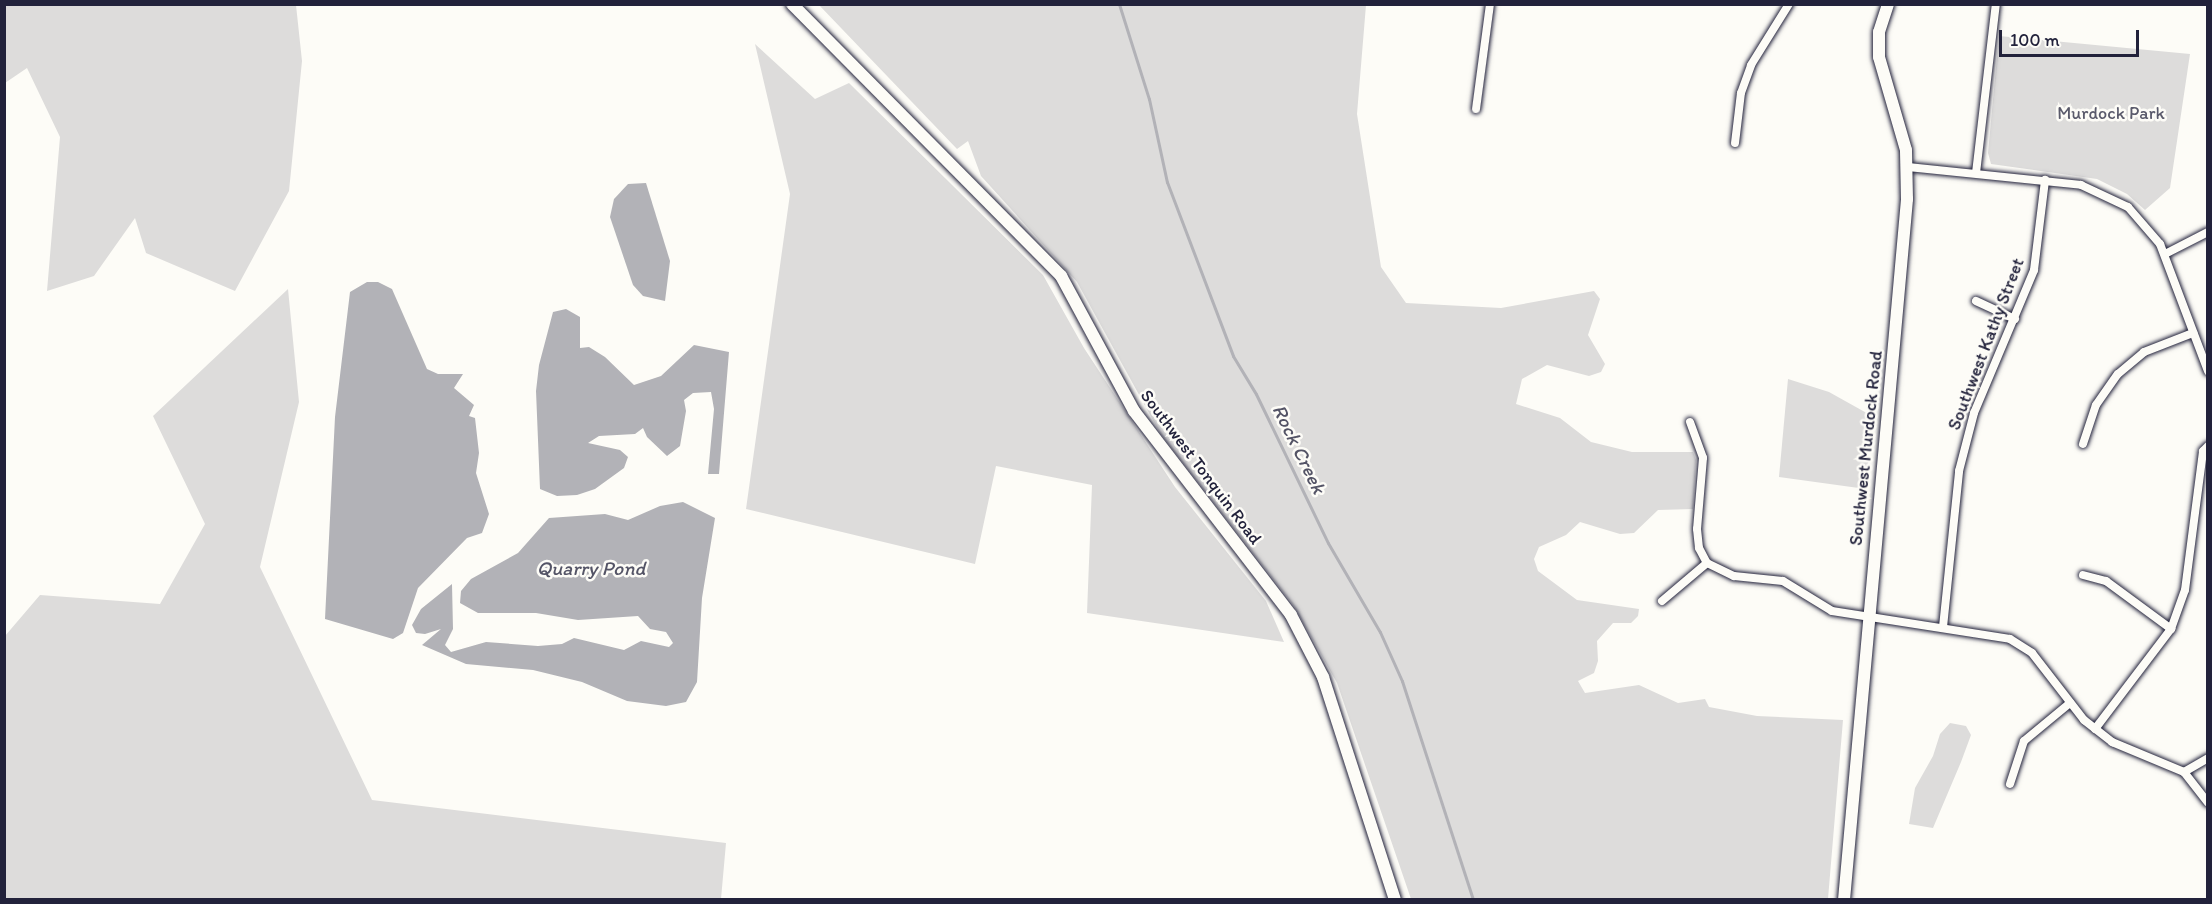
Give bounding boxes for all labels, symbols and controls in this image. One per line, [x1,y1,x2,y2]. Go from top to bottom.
scale bar [2002,18,2142,56]
text: 100 m [2010,29,2060,51]
park label: Murdock Park [2057,102,2165,124]
street label: Southwest Kathy Street [1943,255,2029,433]
street label: Southwest Murdock Road [1845,350,1887,546]
street label: Southwest Tonquin Road [1135,385,1267,549]
water label: Rock Creek [1267,401,1331,497]
water label: Quarry Pond [537,556,645,580]

